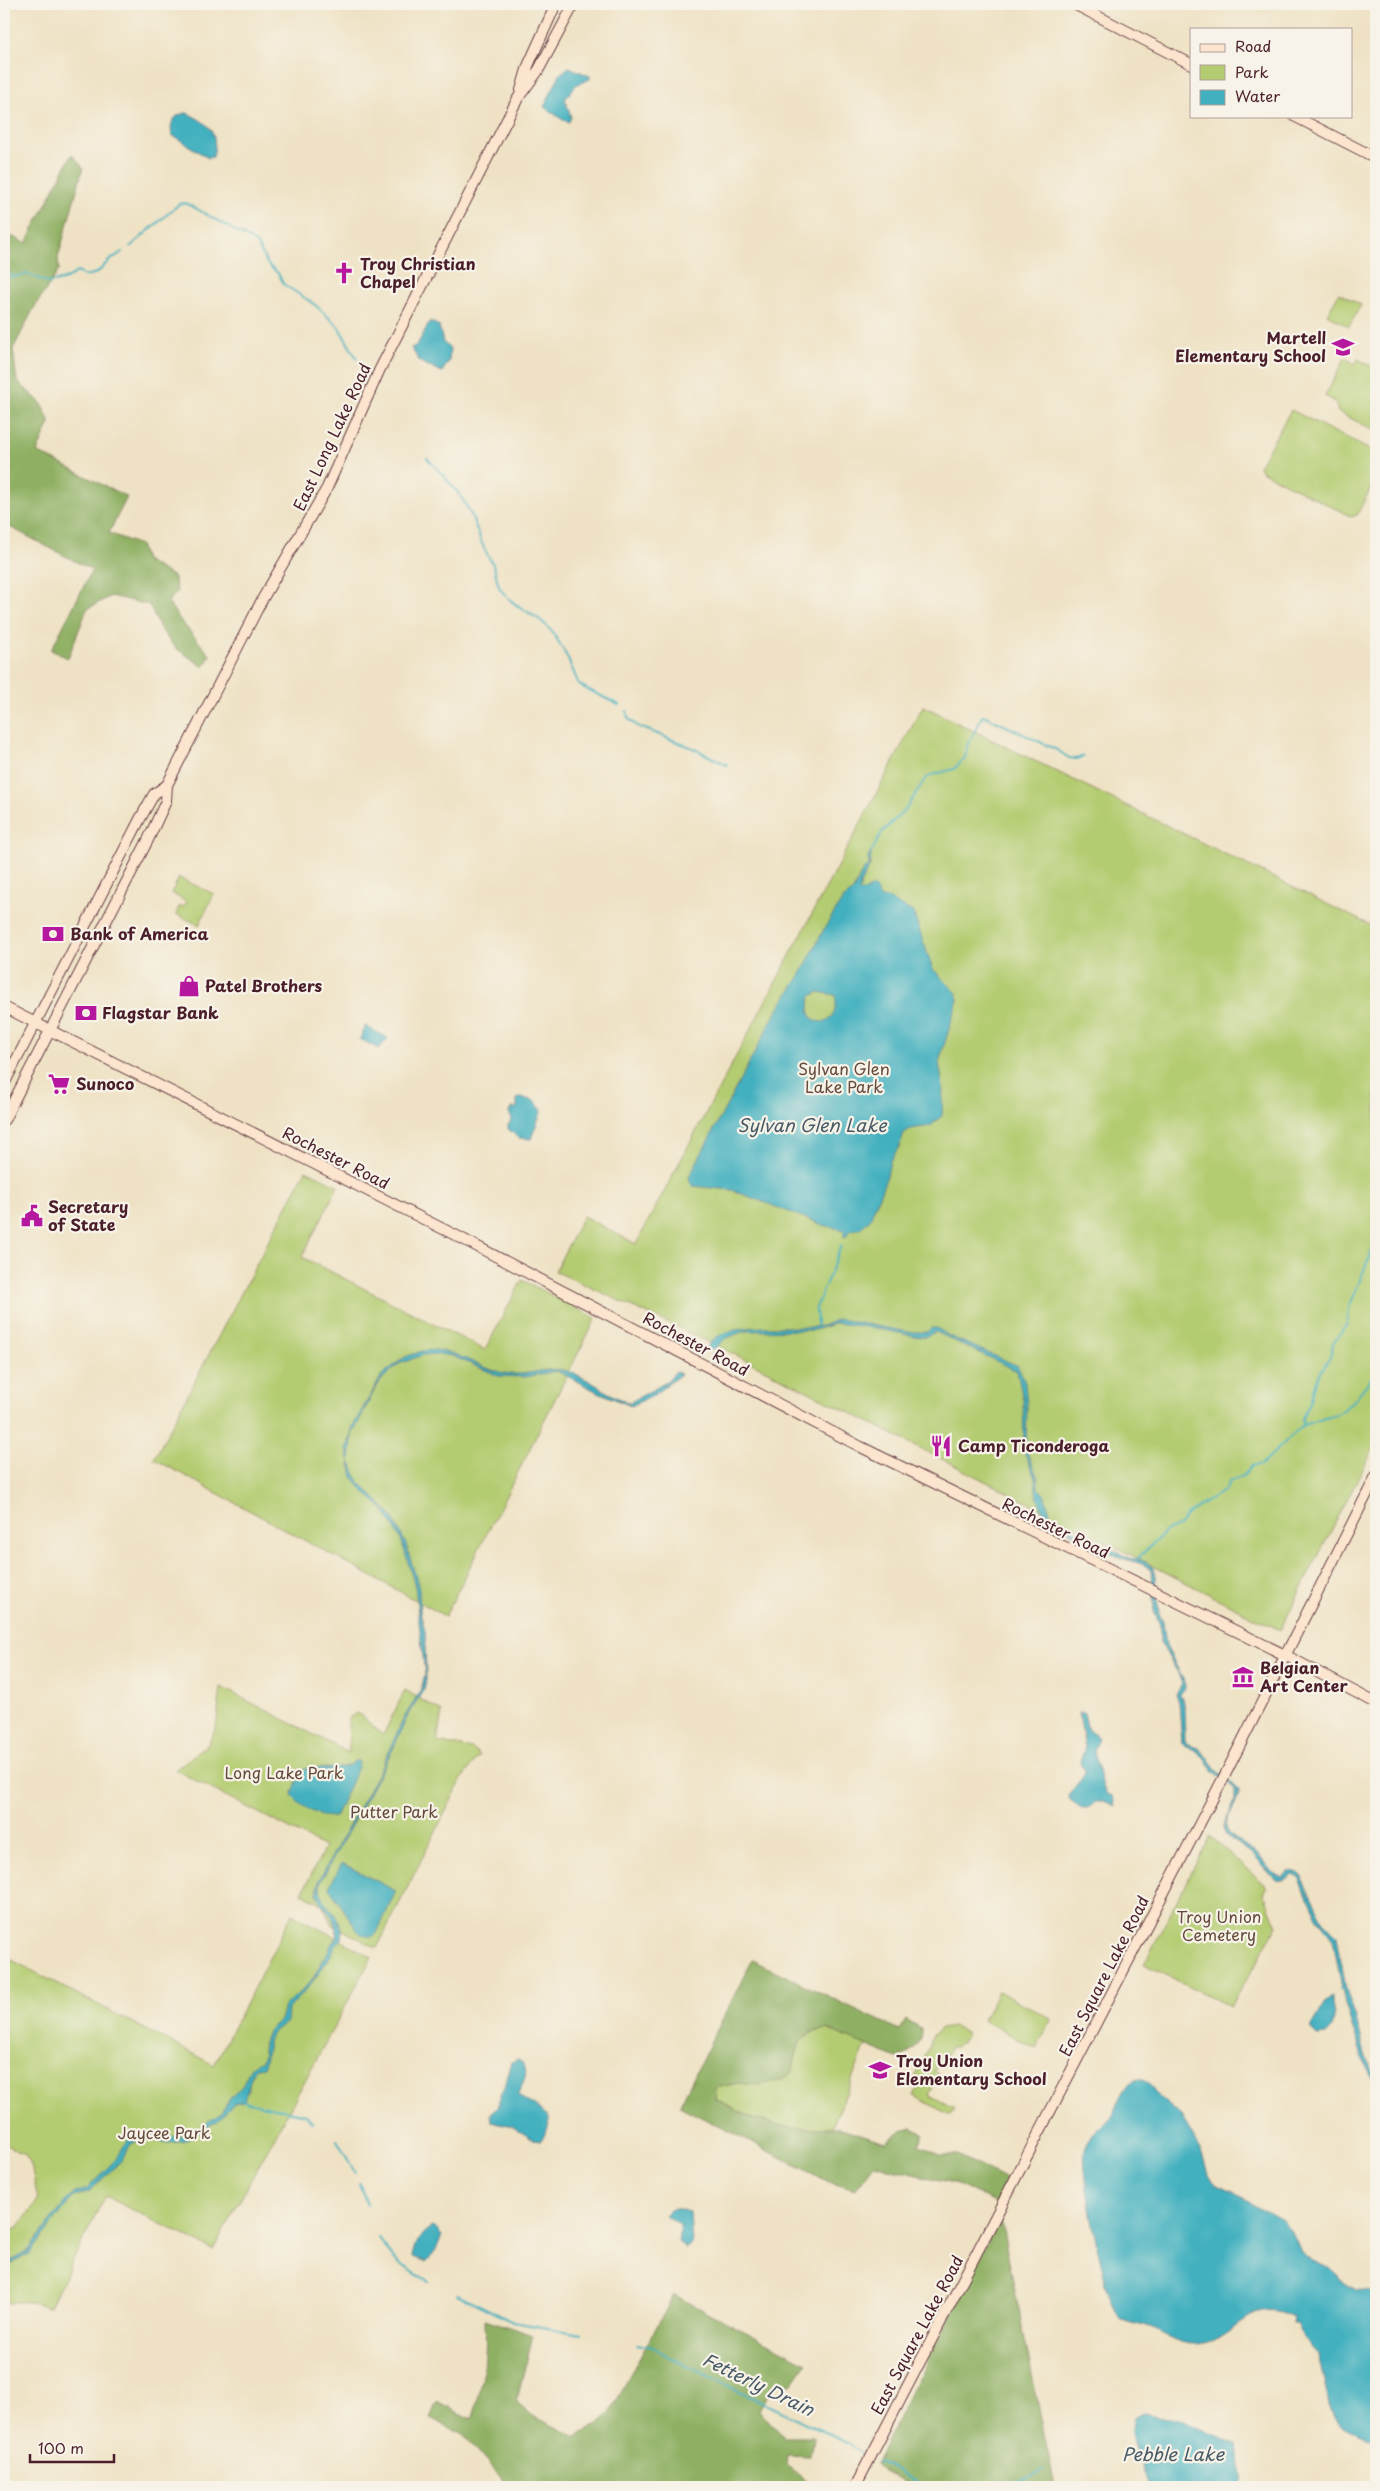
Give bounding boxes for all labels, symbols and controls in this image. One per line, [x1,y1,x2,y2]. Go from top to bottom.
legend [1190,28,1352,118]
text: Road [1235,34,1271,57]
text: Park [1235,60,1269,83]
text: Water [1235,84,1280,107]
place label: Troy Christian Chapel [360,251,476,293]
church icon: Troy Christian Chapel [331,260,357,286]
place label: Martell Elementary School [1175,325,1326,367]
school or university icon: Martell Elementary School [1330,334,1356,360]
street label: East Long Lake Road [286,359,376,514]
bank icon: Bank of America [40,921,66,947]
place label: Bank of America [70,921,209,945]
shop icon: Patel Brothers [176,973,202,999]
place label: Patel Brothers [205,973,323,997]
bank icon: Flagstar Bank [73,1000,99,1026]
place label: Flagstar Bank [102,1000,219,1024]
park label: Sylvan Glen Lake Park [798,1056,890,1098]
supermarket icon: Sunoco [46,1071,72,1097]
place label: Sunoco [76,1071,135,1095]
water label: Sylvan Glen Lake [738,1111,888,1138]
street label: Rochester Road [279,1120,394,1194]
place label: Secretary of State [48,1194,128,1236]
public building icon: Secretary of State [19,1203,45,1229]
street label: Rochester Road [639,1305,754,1381]
restaurant icon: Camp Ticonderoga [928,1433,954,1459]
place label: Camp Ticonderoga [958,1433,1109,1457]
street label: Rochester Road [999,1491,1114,1564]
place label: Belgian Art Center [1259,1655,1348,1697]
museum icon: Belgian Art Center [1230,1664,1256,1690]
park label: Long Lake Park [225,1760,344,1784]
park label: Putter Park [350,1799,438,1823]
street label: East Square Lake Road [1052,1891,1154,2060]
park label: Troy Union Cemetery [1177,1904,1261,1946]
place label: Troy Union Elementary School [896,2048,1047,2090]
school or university icon: Troy Union Elementary School [867,2057,893,2083]
park label: Jaycee Park [118,2120,211,2144]
street label: East Square Lake Road [864,2251,968,2418]
water label: Fetterly Drain [698,2345,820,2423]
scale bar [30,2431,114,2463]
text: 100 m [38,2436,84,2459]
water label: Pebble Lake [1122,2440,1225,2467]

